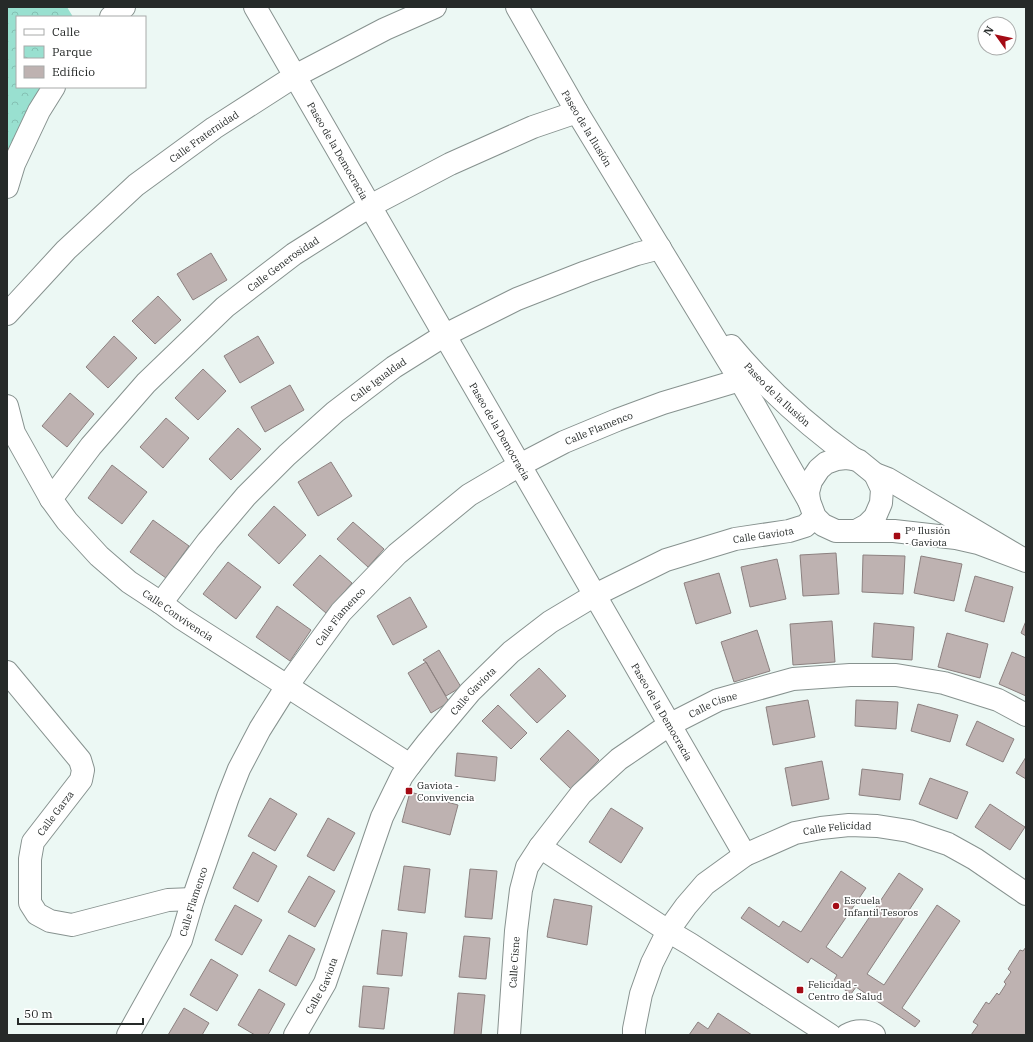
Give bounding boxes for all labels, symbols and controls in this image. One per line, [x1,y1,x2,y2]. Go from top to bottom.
legend [16,16,146,88]
north arrow [977,16,1017,56]
text: N [980,23,997,38]
text: Calle [52,24,80,39]
text: Parque [52,44,92,59]
text: Edificio [52,64,95,79]
street label: Paseo de la Ilusión [559,88,615,170]
street label: Paseo de la Democracia [304,100,371,203]
street label: Calle Fraternidad [167,108,241,166]
street label: Calle Generosidad [245,234,322,295]
street label: Calle Igualdad [348,355,409,405]
street label: Paseo de la Ilusión [741,360,813,430]
street label: Paseo de la Democracia [466,380,533,483]
street label: Calle Flamenco [563,409,635,448]
street label: Calle Gaviota [732,524,796,546]
place label: Pº Ilusión - Gaviota [905,524,951,549]
marker: Pº Ilusión - Gaviota [892,531,902,541]
street label: Calle Flamenco [312,584,369,649]
street label: Calle Convivencia [140,587,216,644]
street label: Paseo de la Democracia [628,661,695,764]
street label: Calle Gaviota [447,664,499,718]
street label: Calle Cisne [687,689,739,721]
place label: Gaviota - Convivencia [417,779,475,804]
marker: Gaviota - Convivencia [404,786,414,796]
street label: Calle Garza [34,788,77,838]
street label: Calle Felicidad [802,819,872,838]
street label: Calle Flamenco [176,865,211,938]
place label: Escuela Infantil Tesoros [844,894,918,919]
marker: Escuela Infantil Tesoros [831,901,841,911]
street label: Calle Cisne [506,936,523,989]
street label: Calle Gaviota [302,955,340,1017]
place label: Felicidad - Centro de Salud [808,978,882,1003]
marker: Felicidad - Centro de Salud [795,985,805,995]
scale bar [18,1000,143,1026]
text: 50 m [24,1006,53,1021]

